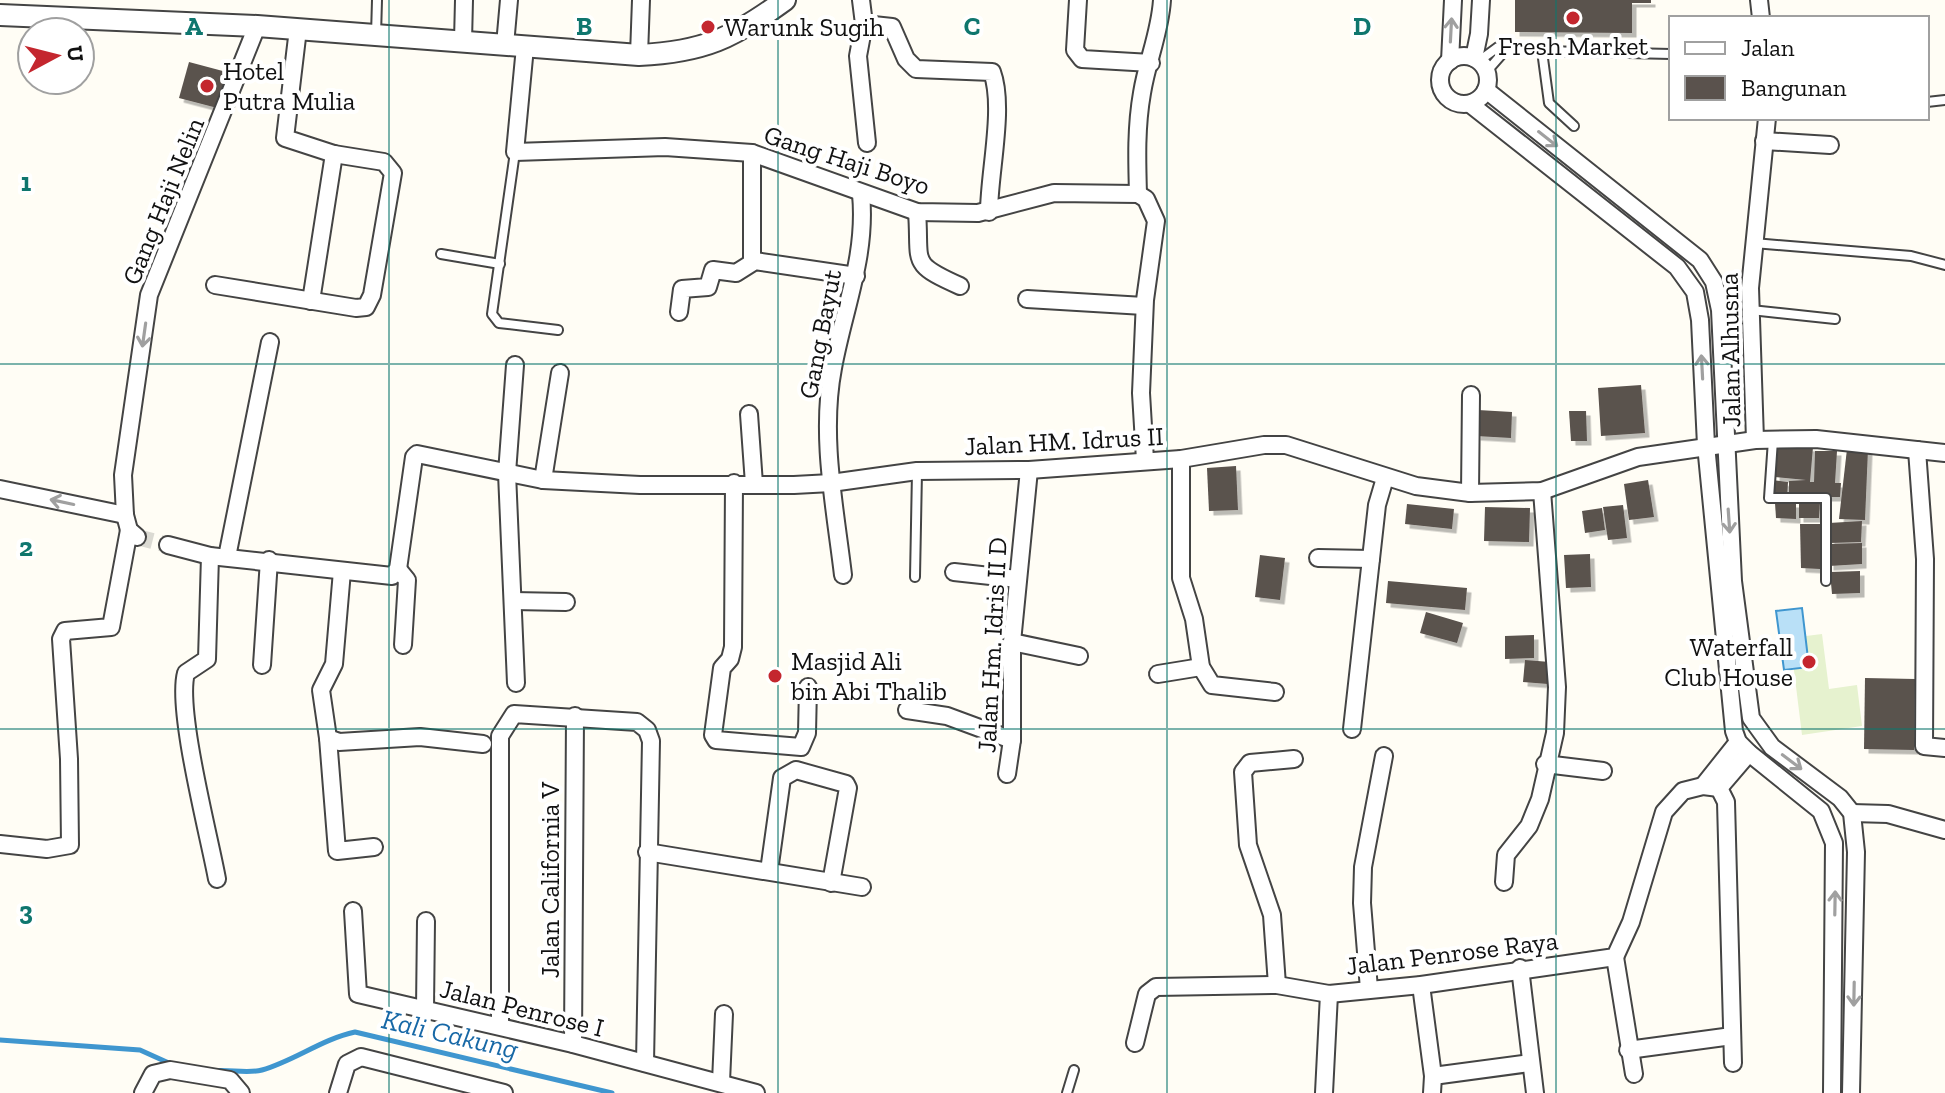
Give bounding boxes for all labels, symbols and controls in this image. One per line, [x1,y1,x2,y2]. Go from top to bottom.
marker: Fresh Market [1564,9,1582,27]
text: A [185,10,203,42]
text: B [576,10,592,42]
text: C [964,10,980,42]
text: D [1353,10,1371,42]
place label: Warunk Sugih [724,11,884,43]
north arrow [16,16,96,96]
legend [1669,16,1929,120]
one-way arrow [1444,17,1459,44]
marker: Warunk Sugih [699,18,717,36]
place label: Fresh Market [1498,30,1648,62]
text: Jalan [1741,33,1795,62]
text: U [61,44,90,63]
place label: Hotel Putra Mulia [223,55,356,117]
text: Bangunan [1741,73,1847,102]
marker: Hotel Putra Mulia [198,77,216,95]
street label: Gang Haji Nelin [115,113,211,289]
street label: Gang Haji Boyo [760,118,934,202]
one-way arrow [1537,130,1558,148]
text: 1 [21,166,32,198]
street label: Gang Bayut [792,266,848,401]
street label: Jalan Alhusna [1713,272,1747,428]
one-way arrow [136,322,151,347]
one-way arrow [1695,354,1710,381]
street label: Jalan HM. Idrus II [964,420,1164,462]
one-way arrow [50,494,76,509]
one-way arrow [1722,507,1737,534]
text: 2 [19,531,33,563]
street label: Jalan Hm. Idris II D [970,536,1014,754]
place label: Waterfall Club House [1664,631,1793,693]
place label: Masjid Ali bin Abi Thalib [790,645,947,707]
marker: Waterfall Club House [1800,653,1818,671]
marker: Masjid Ali bin Abi Thalib [766,667,784,685]
one-way arrow [1781,754,1802,771]
street label: Jalan California V [534,782,566,978]
one-way arrow [1827,890,1843,917]
text: 3 [19,895,33,927]
street label: Jalan Penrose Raya [1344,924,1560,982]
street label: Jalan Penrose I [437,972,607,1044]
one-way arrow [1847,980,1862,1007]
water label: Kali Cakung [379,1002,522,1066]

